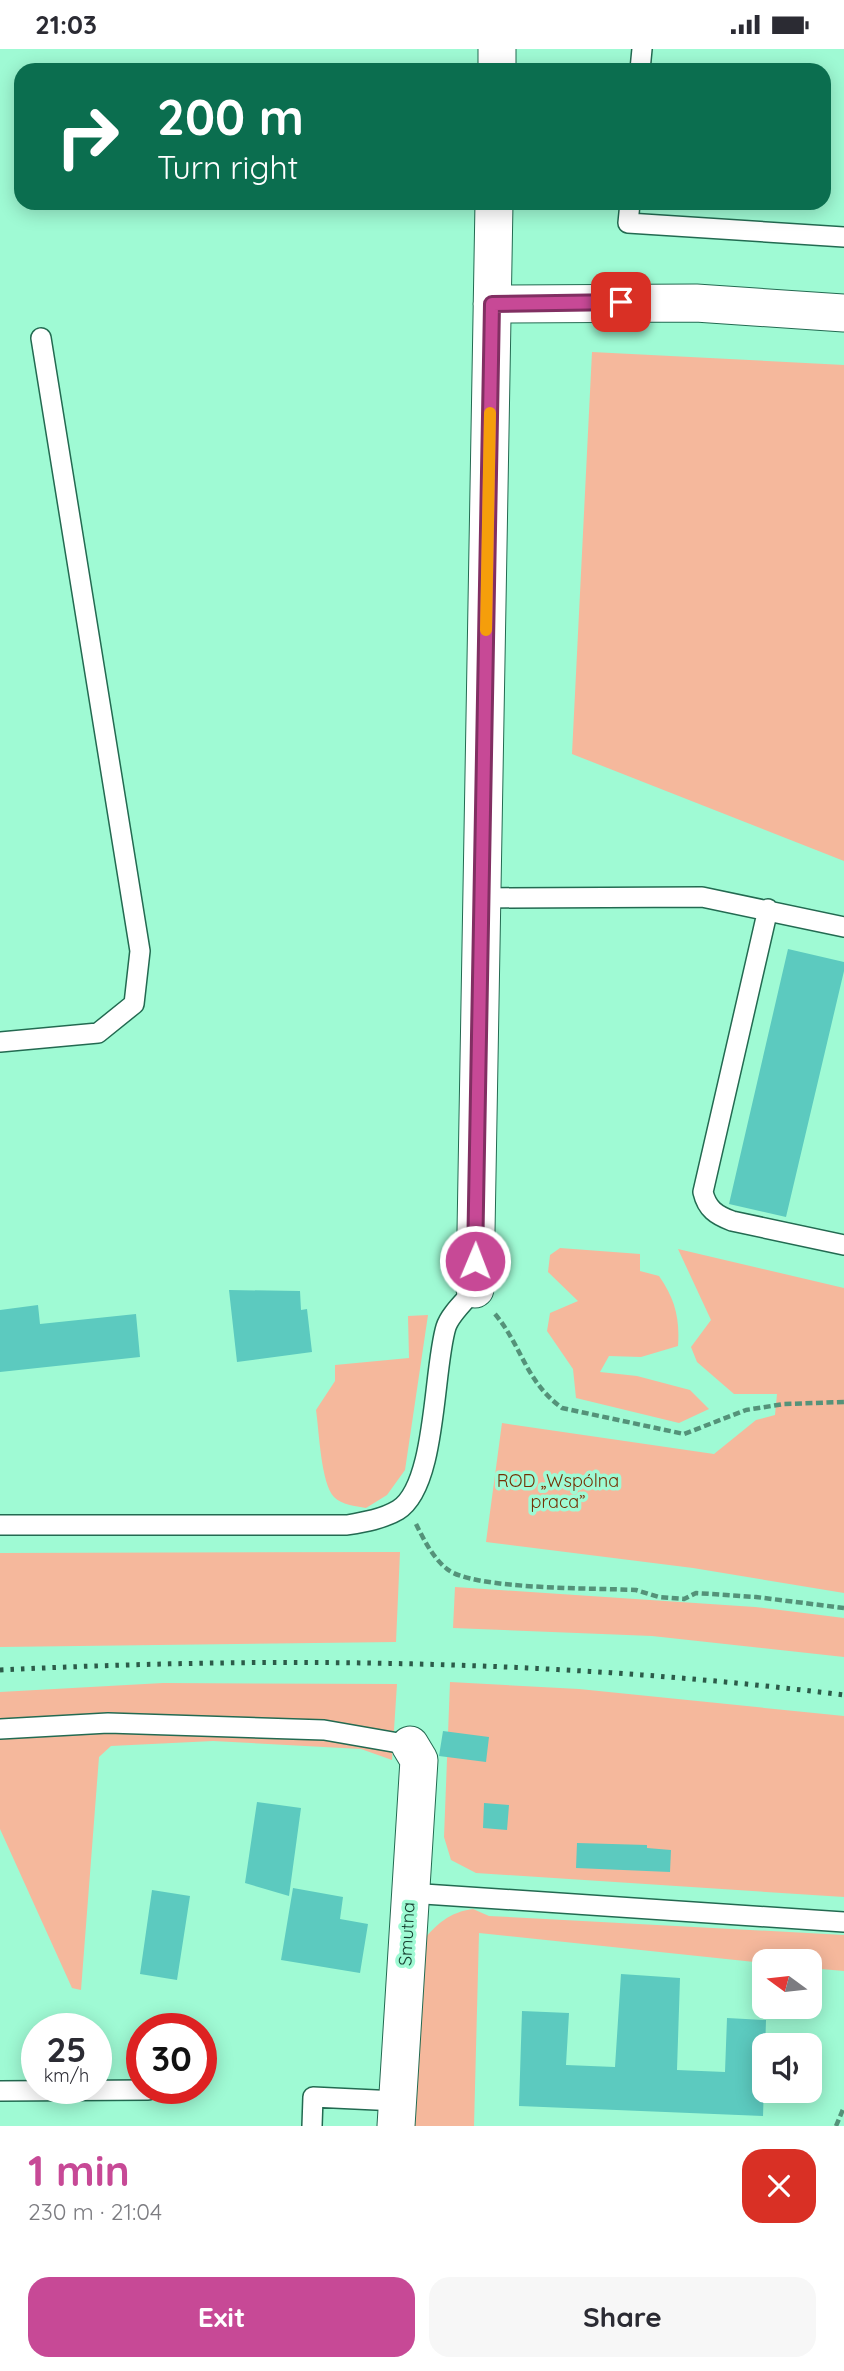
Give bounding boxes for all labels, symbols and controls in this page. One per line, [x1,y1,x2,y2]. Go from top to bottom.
text: 21:03 [35,8,97,41]
text: 200 m [157,86,304,147]
icon: right [42,91,133,182]
text: Turn right [157,147,298,187]
pin [591,272,651,332]
icon: arrive [602,283,640,321]
position arrow [438,1224,512,1298]
park label: ROD „Wspólna praca” [497,1469,619,1513]
street label: Smutna [393,1901,420,1967]
north arrow [752,1949,822,2019]
map controls [752,1949,822,2103]
speed limit sign: 30 [126,2013,217,2104]
text: 25 [46,2027,87,2071]
button: sound [752,2033,822,2103]
text: km/h [44,2064,89,2087]
text: 1 min [28,2144,130,2197]
button: close [742,2149,816,2223]
text: 230 m · 21:04 [28,2197,162,2226]
button: Exit [28,2277,415,2357]
button: Share [429,2277,816,2357]

